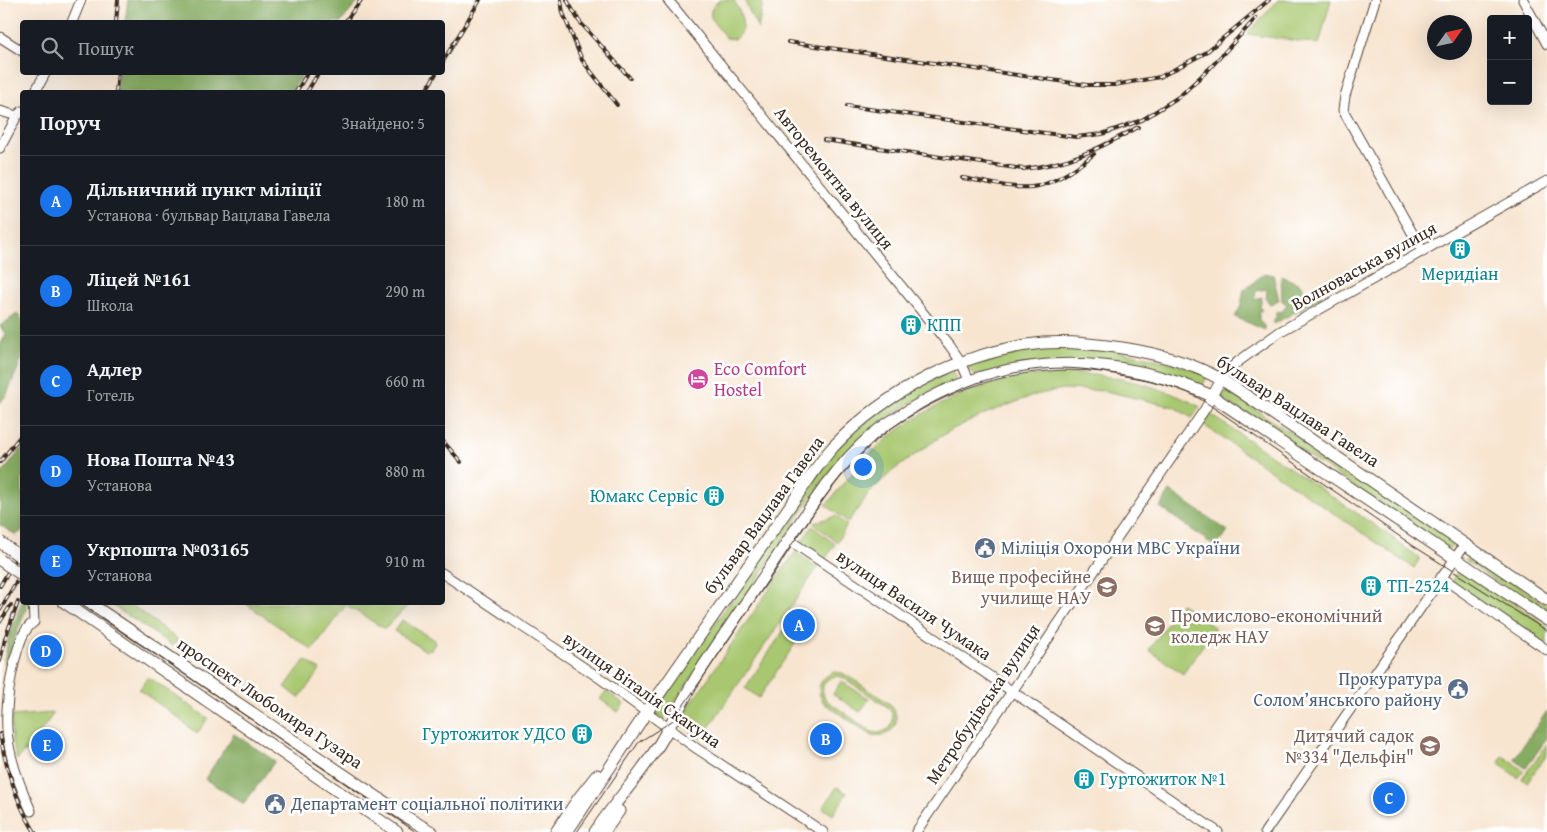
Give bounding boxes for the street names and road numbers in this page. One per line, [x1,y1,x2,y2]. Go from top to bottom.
street label: Авторемонтна вулиця [768,100,901,255]
street label: Волноваська вулиця [1286,214,1441,317]
street label: бульвар Вацлава Гавела [1211,348,1385,474]
street label: бульвар Вацлава Гавела [697,430,830,599]
street label: вулиця Василя Чумака [831,543,998,667]
street label: Метробудівська вулиця [919,618,1046,789]
street label: вулиця Віталія Скакуна [558,625,727,755]
street label: проспект Любомира Гузара [172,630,369,775]

